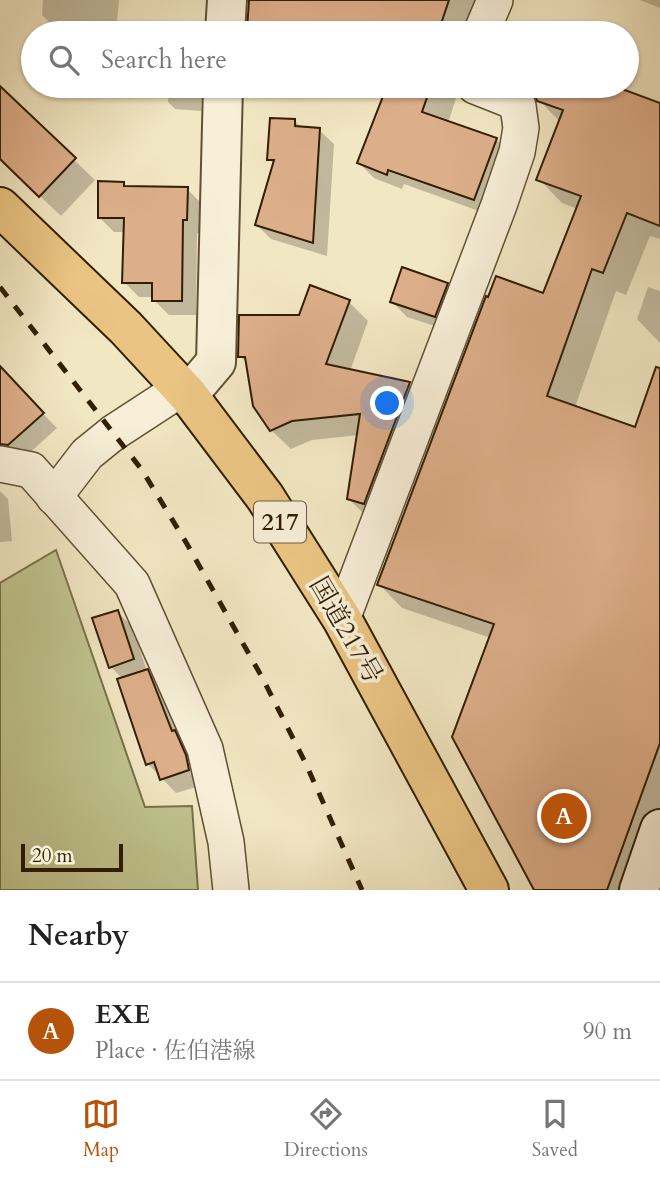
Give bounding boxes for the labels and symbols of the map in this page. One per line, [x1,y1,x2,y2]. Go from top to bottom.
your location [370,386,404,420]
road number: 217 [254,502,306,542]
street label: 国道217号 [301,570,391,690]
pin: A [541,790,587,842]
scale bar [21,841,122,873]

